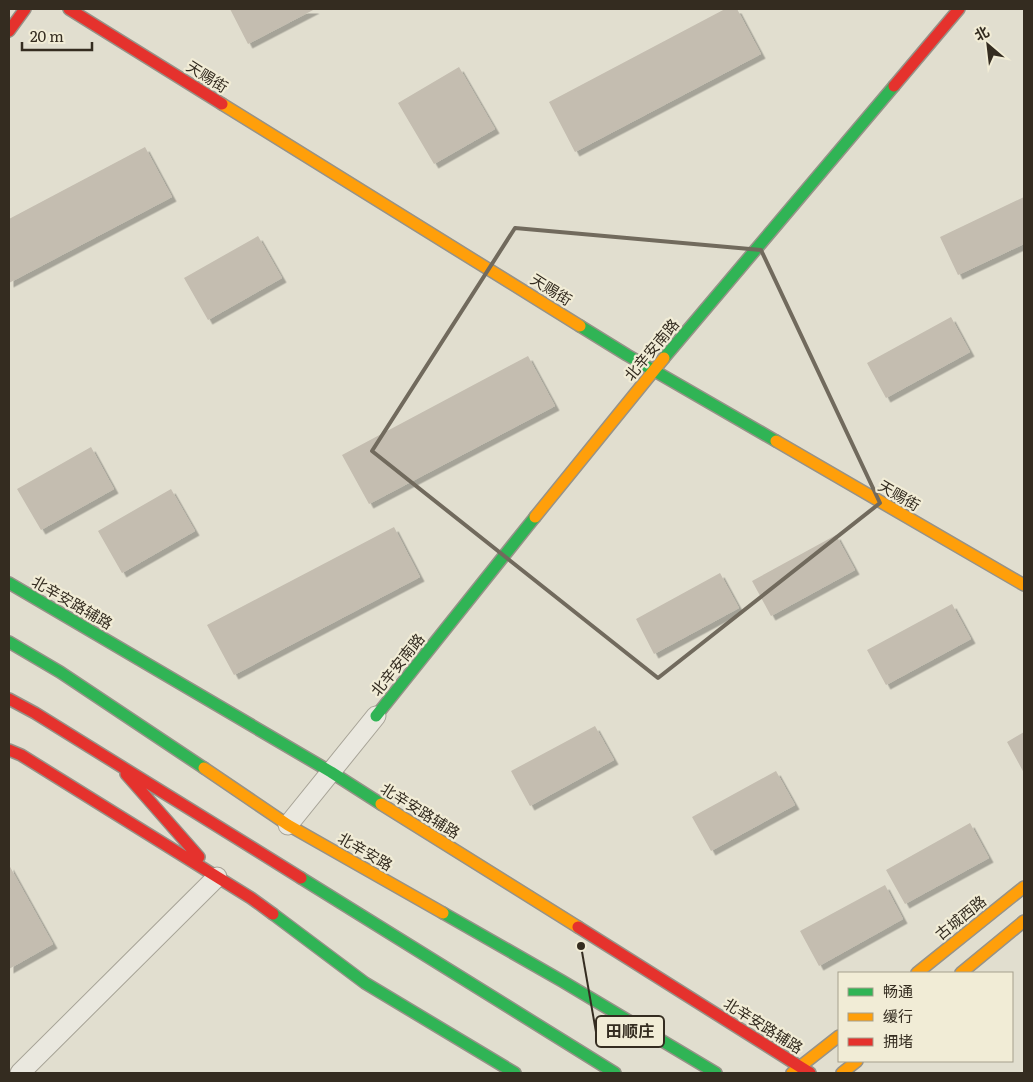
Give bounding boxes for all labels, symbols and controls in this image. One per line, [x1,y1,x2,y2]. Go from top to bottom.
scale bar [22,20,92,52]
north arrow [963,20,1013,70]
text: 北 [971,21,992,45]
text: 20 m [30,24,64,47]
street label: 天赐街 [183,54,233,97]
street label: 天赐街 [527,267,577,310]
street label: 北辛安南路 [618,313,684,385]
street label: 天赐街 [875,473,925,516]
street label: 北辛安路辅路 [28,569,117,634]
street label: 北辛安南路 [364,628,429,700]
street label: 北辛安路辅路 [377,776,465,843]
street label: 北辛安路 [334,826,397,876]
street label: 古城西路 [929,889,991,945]
legend [838,972,1013,1062]
text: 畅通 [883,979,913,1002]
street label: 北辛安路辅路 [720,991,808,1058]
text: 缓行 [883,1004,913,1027]
callout: 田顺庄 [596,1016,664,1047]
text: 田顺庄 [606,1018,654,1042]
text: 拥堵 [883,1029,913,1052]

